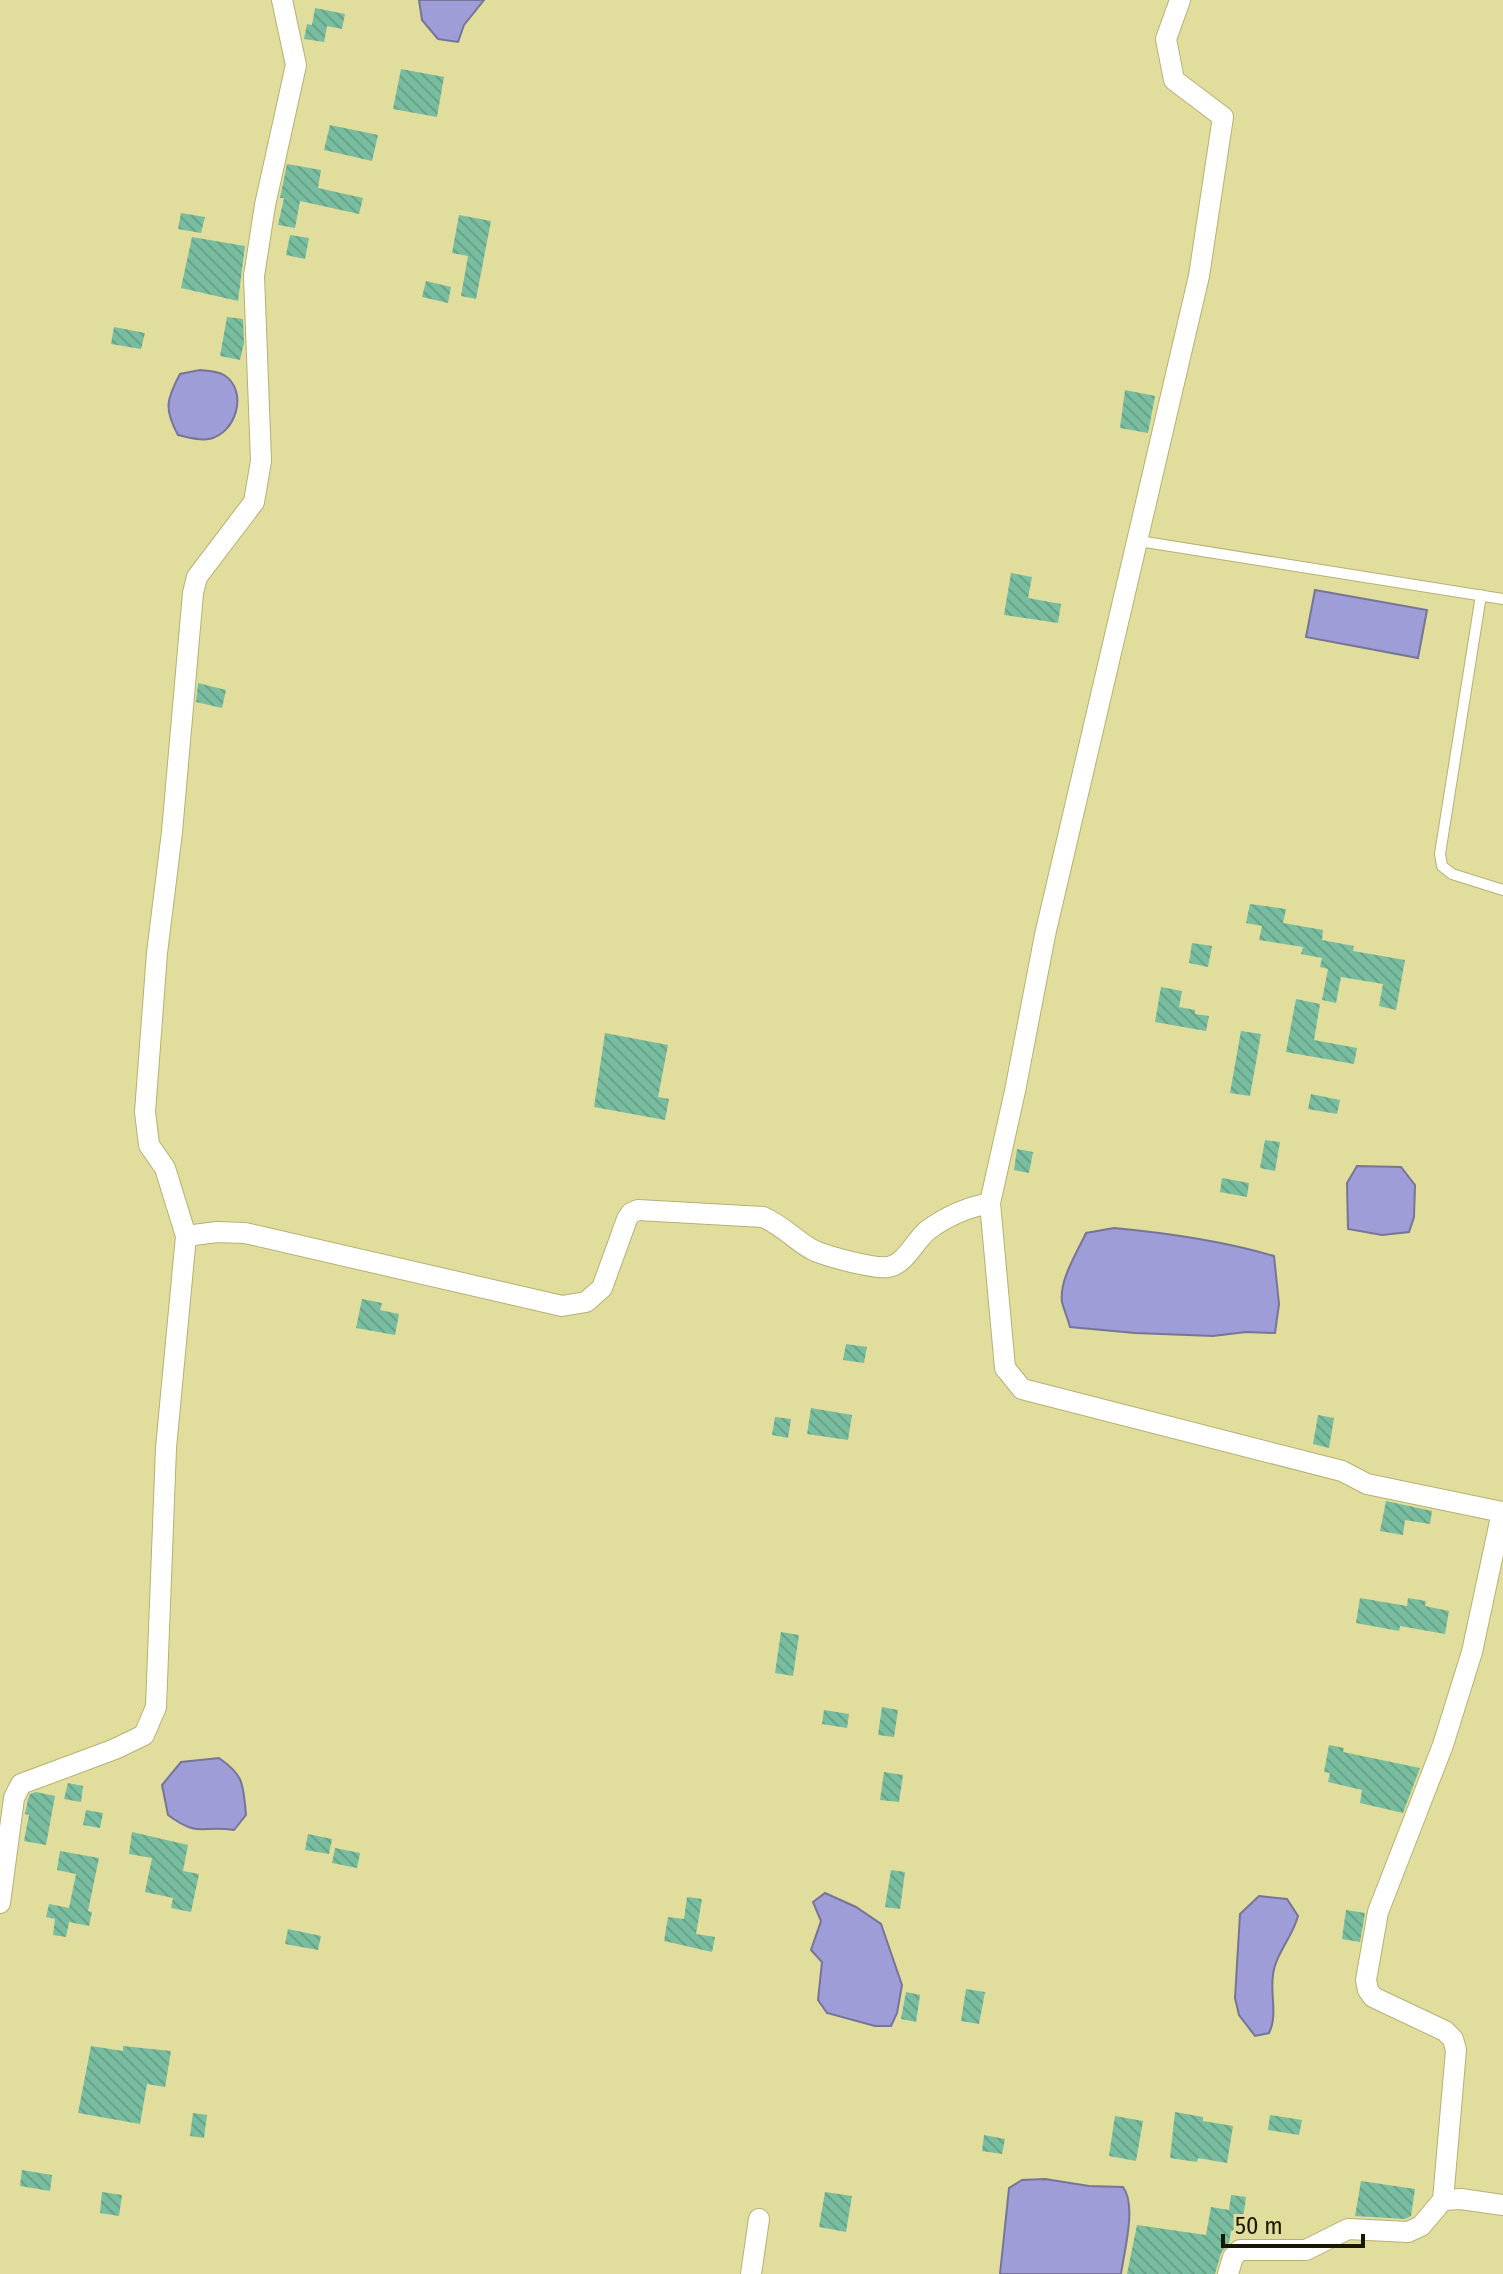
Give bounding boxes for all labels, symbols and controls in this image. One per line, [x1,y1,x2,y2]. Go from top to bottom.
scale bar [1223,2198,1363,2248]
text: 50 m [1235,2212,1283,2240]

